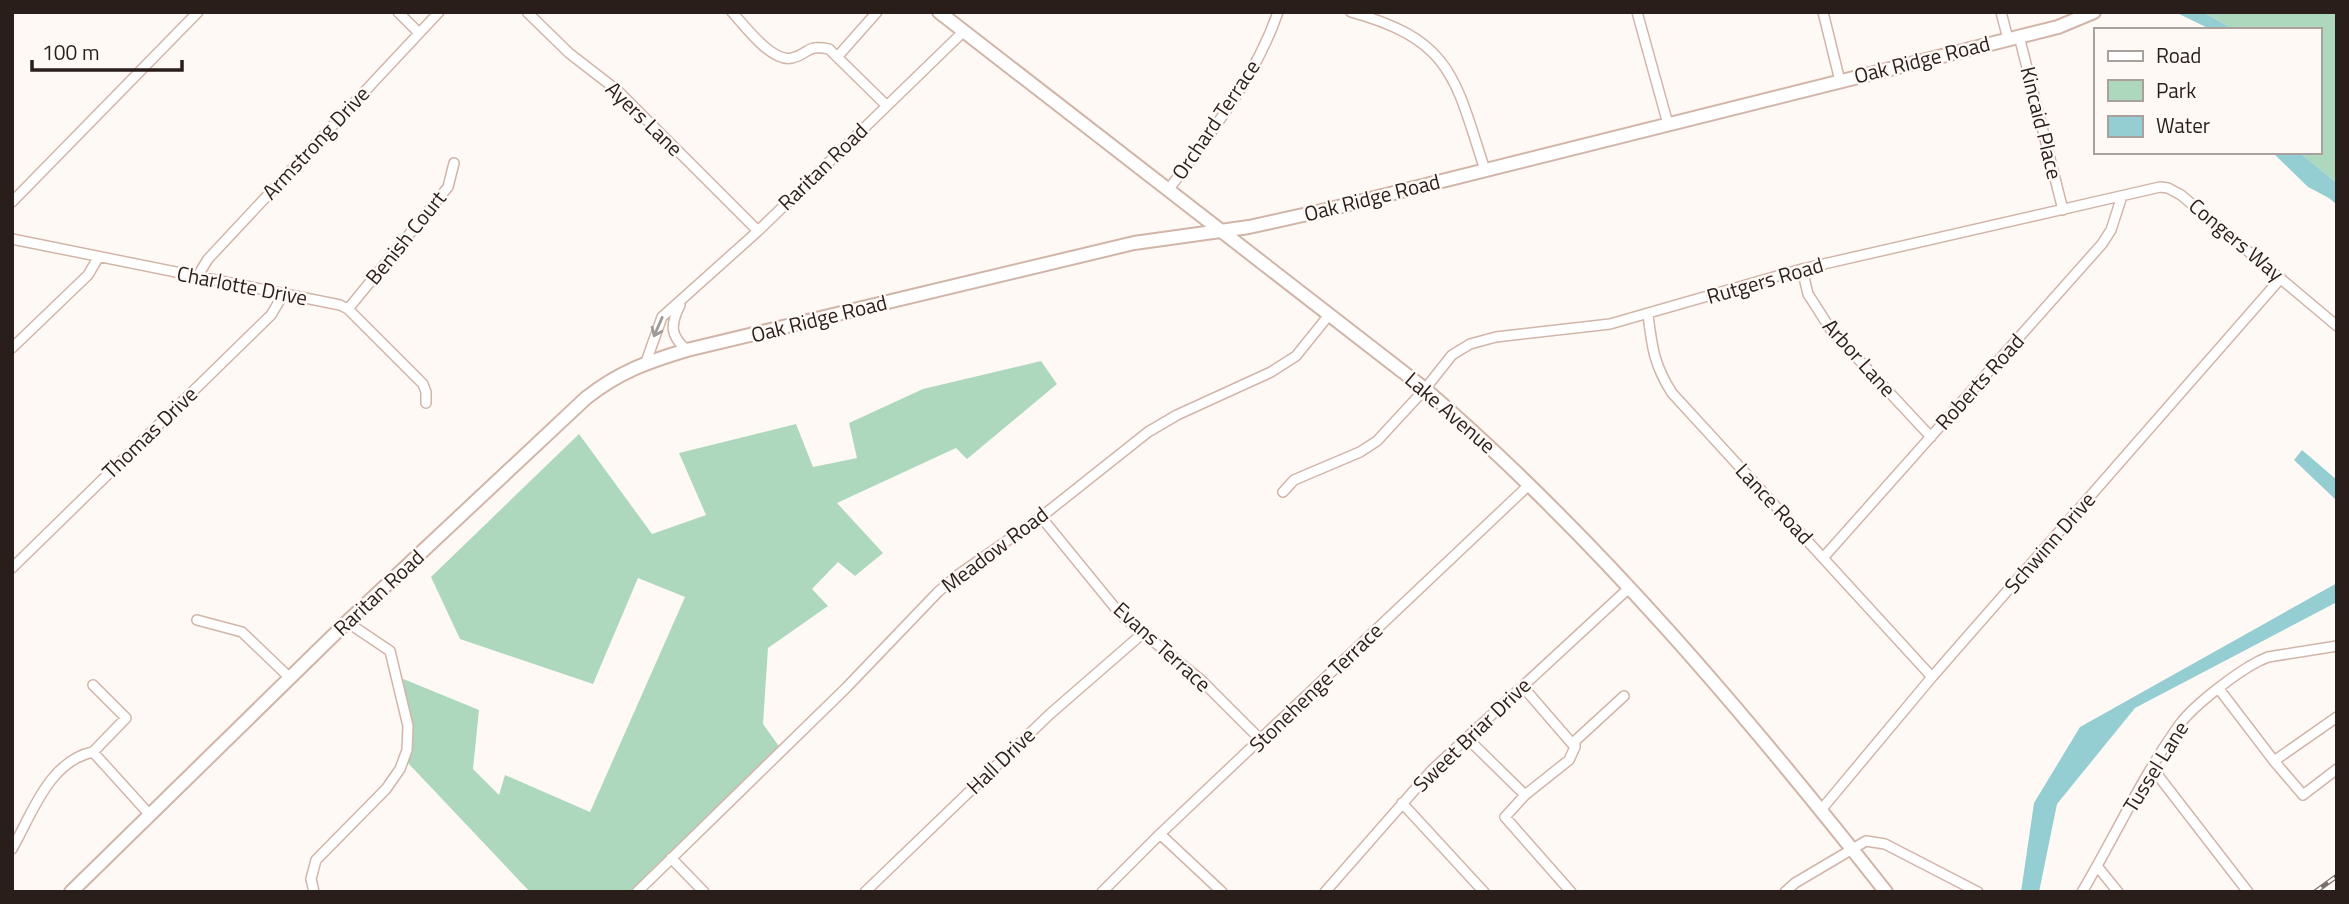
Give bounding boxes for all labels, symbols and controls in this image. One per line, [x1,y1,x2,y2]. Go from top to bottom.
street label: Oak Ridge Road [1850,27,1993,91]
scale bar [32,28,182,72]
legend [2094,28,2321,154]
text: 100 m [42,36,99,68]
text: Road [2156,39,2201,71]
street label: Orchard Terrace [1163,53,1267,186]
street label: Kincaid Place [2012,63,2071,183]
street label: Ayers Lane [599,73,691,163]
text: Park [2156,74,2196,106]
street label: Armstrong Drive [254,78,377,206]
text: Water [2156,109,2210,141]
street label: Raritan Road [770,115,875,218]
street label: Oak Ridge Road [1300,165,1443,229]
street label: Benish Court [357,183,454,291]
street label: Congers Way [2182,190,2291,289]
street label: Rutgers Road [1703,248,1827,312]
street label: Charlotte Drive [174,257,310,313]
street label: Oak Ridge Road [747,286,890,350]
street label: Arbor Lane [1816,311,1904,404]
one-way arrow [651,316,664,337]
street label: Roberts Road [1927,326,2031,437]
street label: Lake Avenue [1398,364,1503,461]
street label: Thomas Drive [94,378,204,486]
street label: Lance Road [1728,455,1821,551]
street label: Schwinn Drive [1996,485,2102,600]
street label: Meadow Road [934,498,1055,600]
street label: Raritan Road [326,541,431,643]
street label: Evans Terrace [1107,594,1219,699]
street label: Stonehenge Terrace [1241,615,1389,760]
street label: Sweet Briar Drive [1405,669,1538,799]
street label: Tussel Lane [2114,715,2196,818]
street label: Hall Drive [959,719,1042,801]

